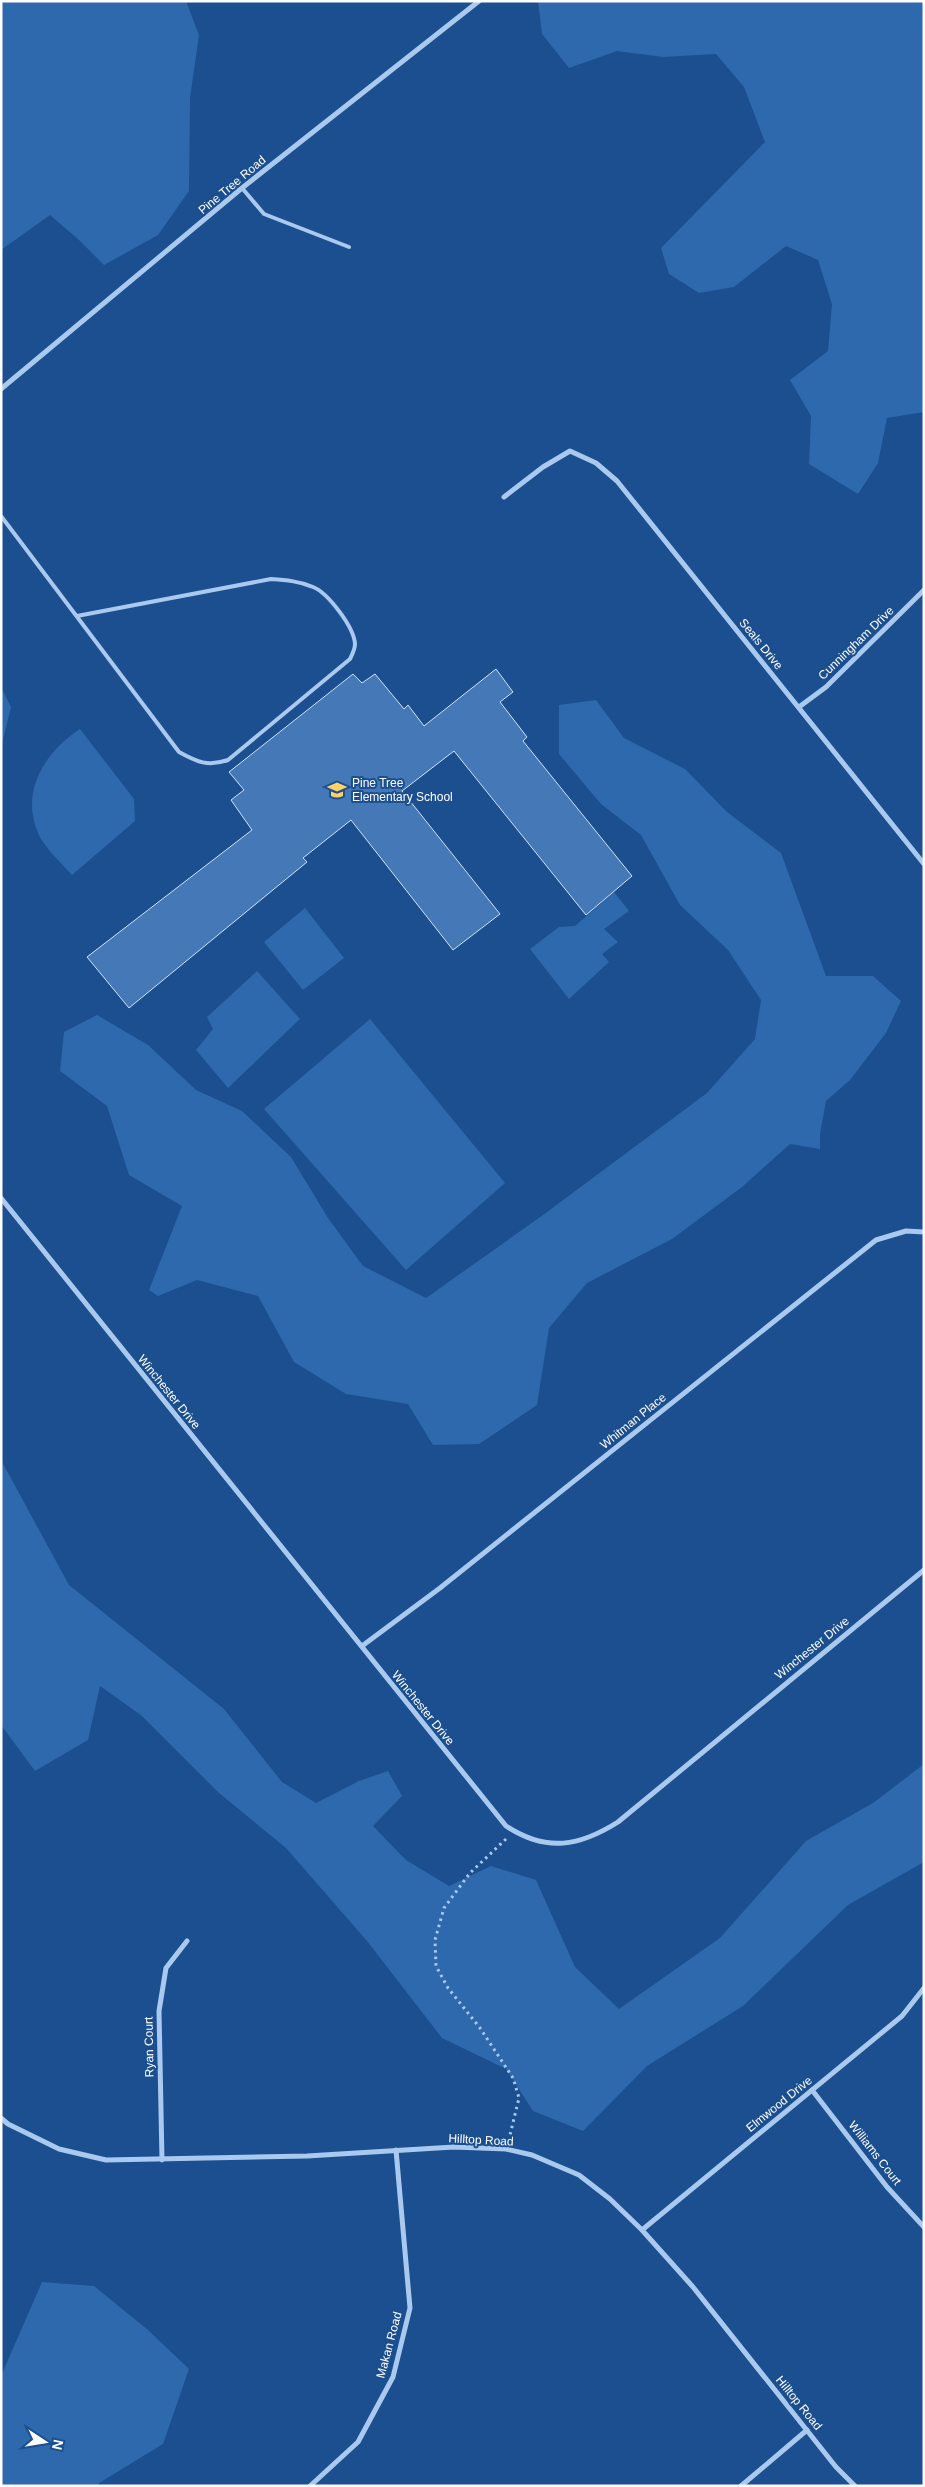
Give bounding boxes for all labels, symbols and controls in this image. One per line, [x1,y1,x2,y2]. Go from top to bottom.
street label: Pine Tree Road [196,153,268,217]
street label: Cunningham Drive [815,603,897,683]
street label: Seals Drive [736,616,786,672]
place label: Pine Tree Elementary School [352,776,453,804]
school or university icon: Pine Tree Elementary School [326,779,348,801]
street label: Winchester Drive [135,1352,203,1432]
street label: Whitman Place [597,1390,669,1452]
street label: Winchester Drive [772,1614,852,1682]
street label: Winchester Drive [389,1668,457,1748]
street label: Ryan Court [141,2016,157,2077]
street label: Elmwood Drive [743,2073,815,2135]
street label: Williams Court [846,2118,905,2188]
street label: Hilltop Road [448,2131,514,2149]
street label: Makan Road [373,2310,405,2380]
street label: Hilltop Road [773,2373,825,2433]
north arrow [20,2417,70,2467]
text: N [49,2438,67,2451]

